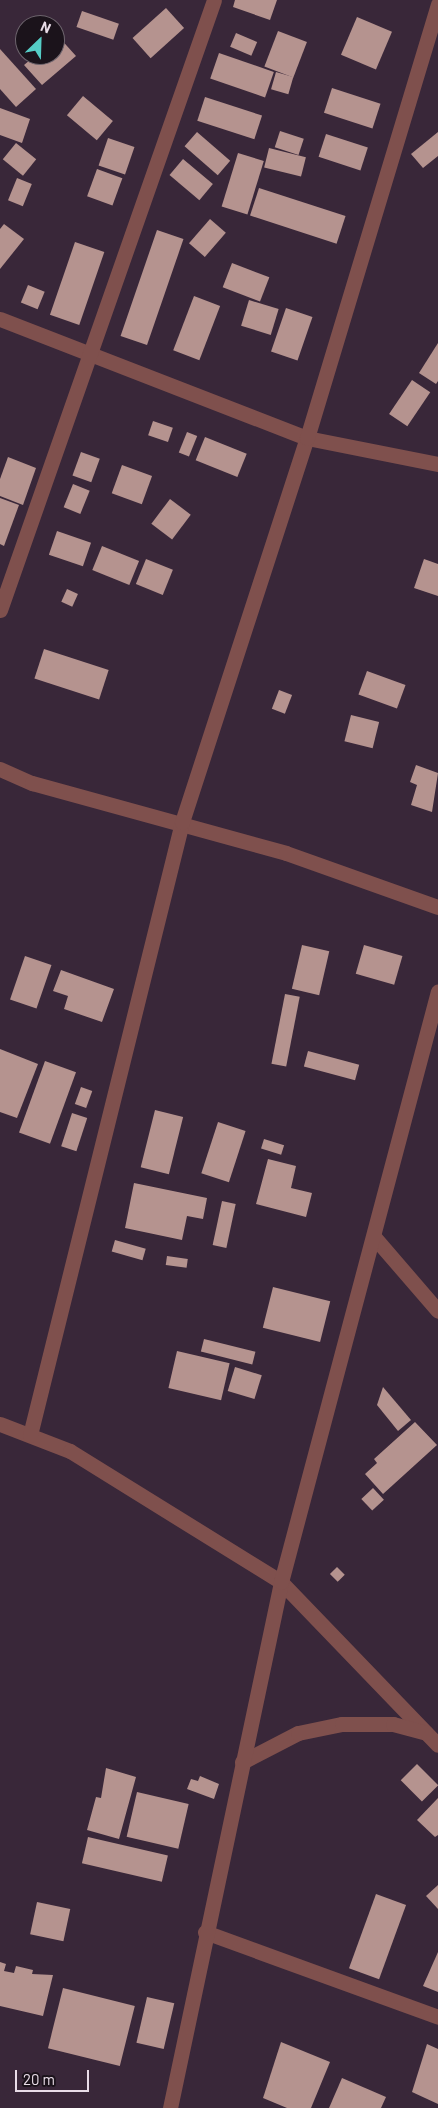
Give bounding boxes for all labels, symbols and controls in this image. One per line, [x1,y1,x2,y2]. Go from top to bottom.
north arrow [15,15,65,65]
text: N [38,17,54,36]
scale bar [18,2060,91,2092]
text: 20 m [23,2070,55,2088]

